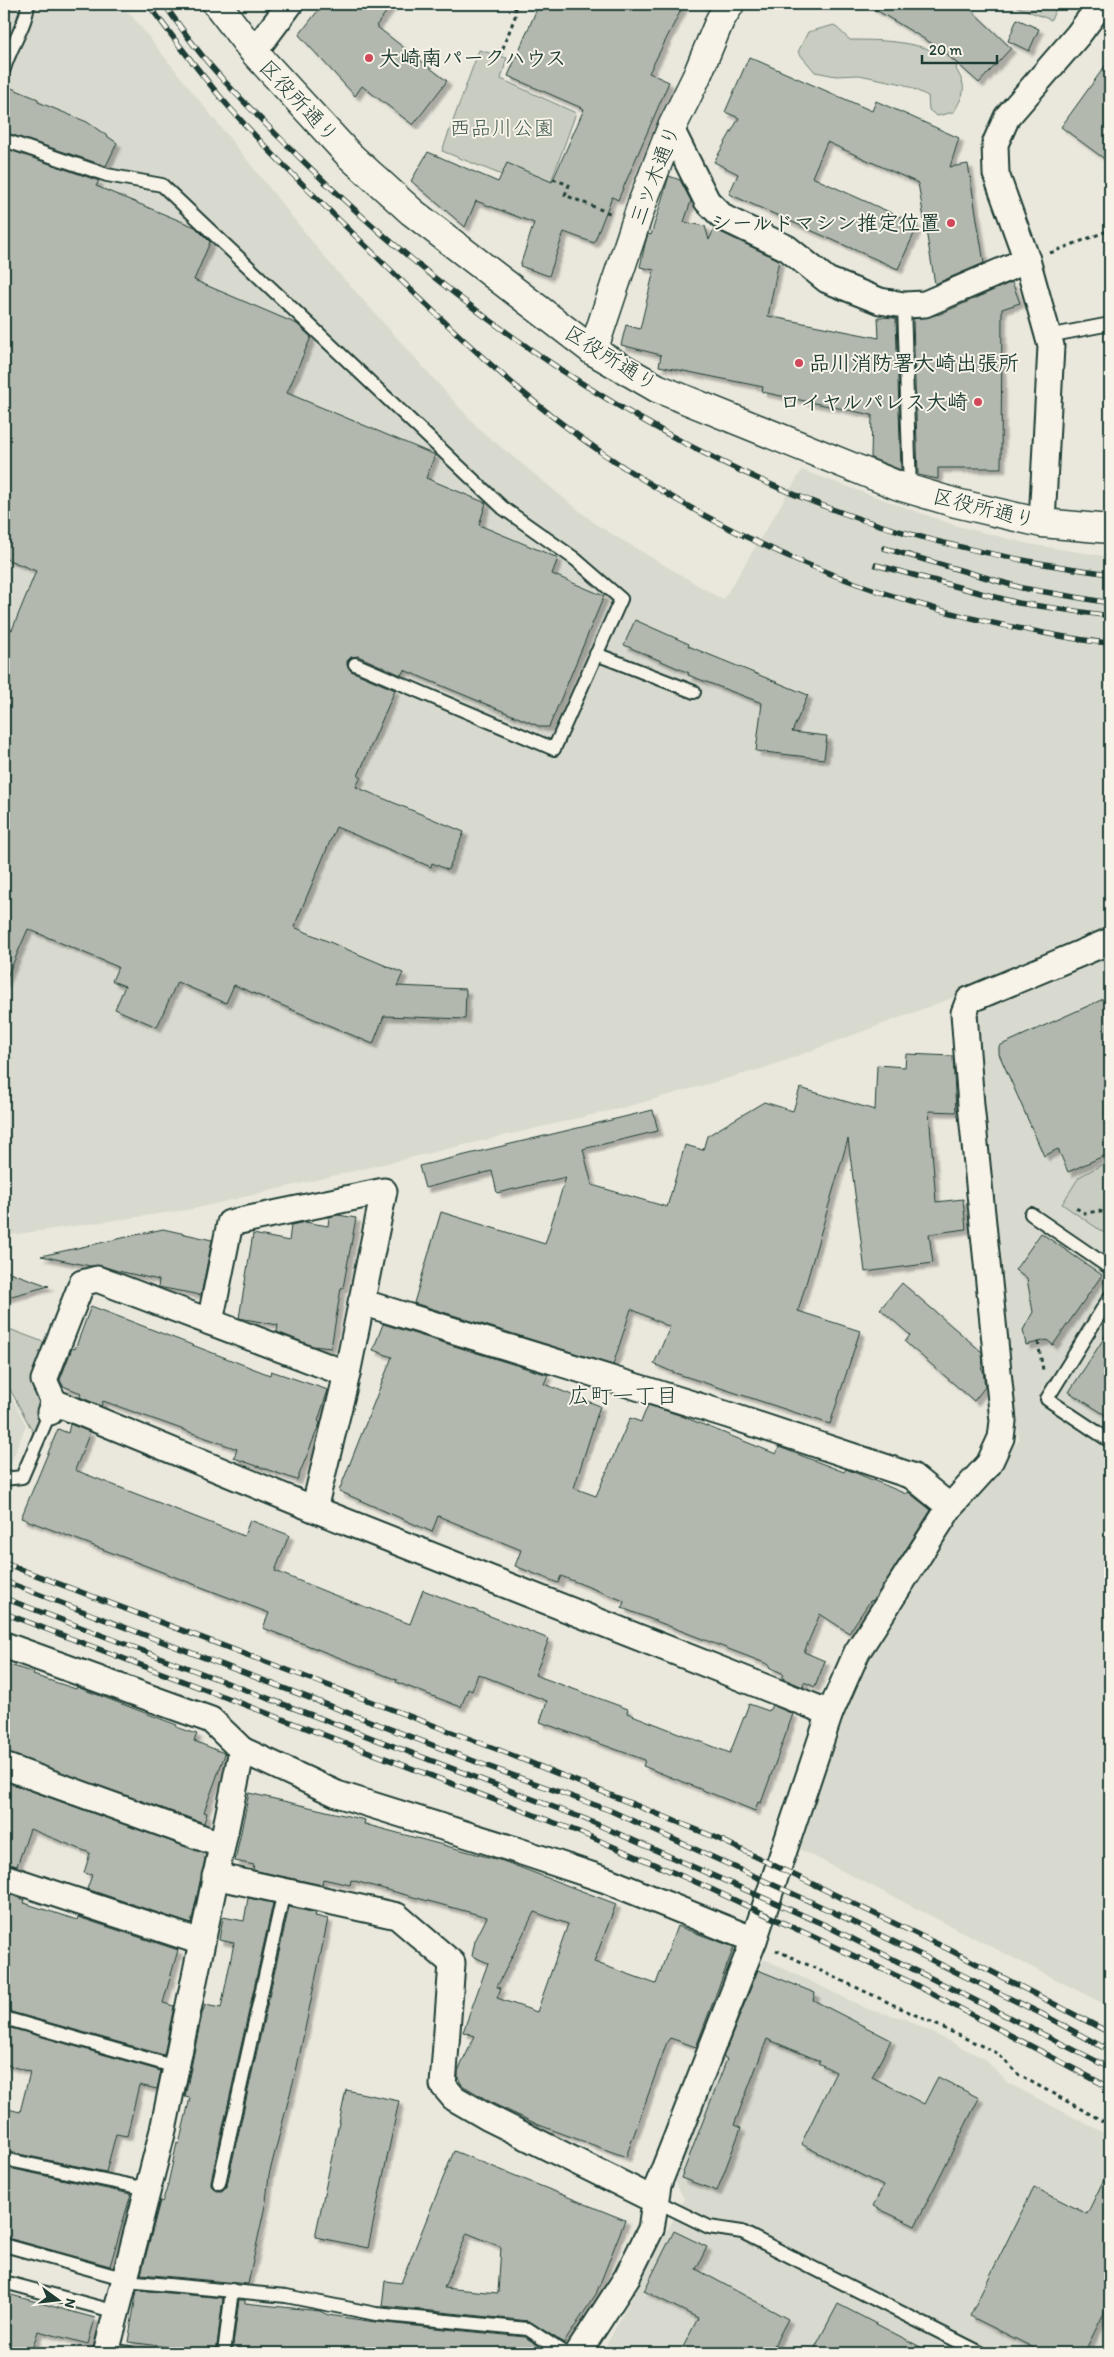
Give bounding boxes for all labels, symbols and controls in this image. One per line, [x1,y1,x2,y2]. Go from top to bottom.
scale bar [922,32,996,64]
text: 20 m [929,41,963,59]
place label: 大崎南パークハウス [379,45,566,70]
marker: 大崎南パークハウス [363,52,375,64]
street label: 区役所通り [254,54,344,148]
park label: 西品川公園 [450,115,555,140]
street label: 三ツ木通り [624,121,685,228]
place label: シールドマシン推定位置 [711,210,941,235]
marker: シールドマシン推定位置 [945,217,957,229]
street label: 区役所通り [560,319,662,396]
place label: 品川消防署大崎出張所 [809,350,1019,375]
marker: 品川消防署大崎出張所 [793,357,805,369]
place label: ロイヤルパレス大崎 [779,389,968,414]
marker: ロイヤルパレス大崎 [972,396,984,408]
street label: 区役所通り [930,483,1038,532]
district label: 広町一丁目 [568,1382,678,1409]
north arrow [32,2274,82,2324]
text: N [61,2296,80,2310]

